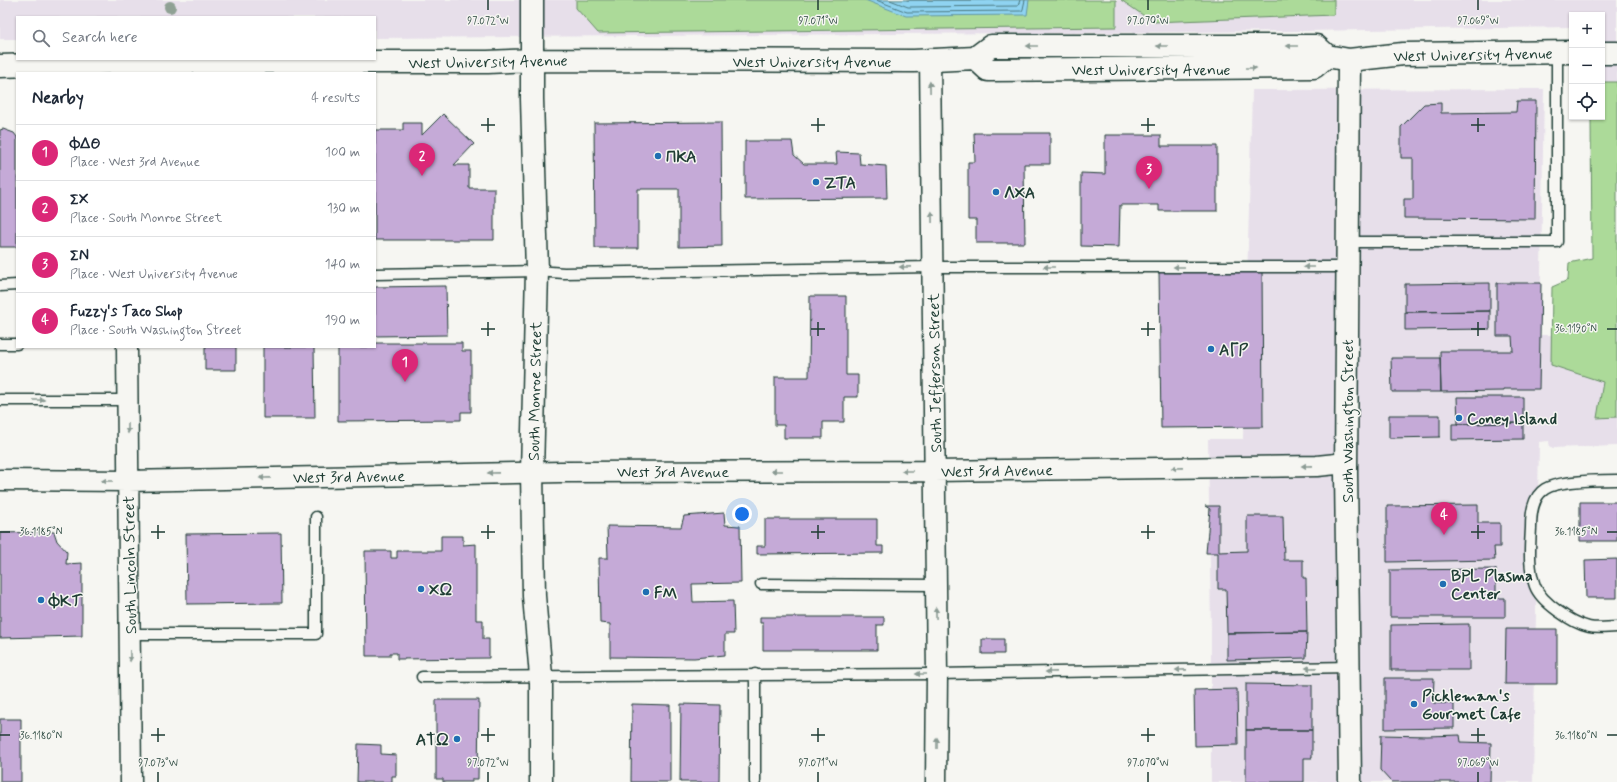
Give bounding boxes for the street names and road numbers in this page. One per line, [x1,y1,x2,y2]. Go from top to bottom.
street label: West University Avenue [1393,44,1553,67]
street label: West University Avenue [408,51,568,74]
street label: West University Avenue [732,52,892,73]
street label: West University Avenue [1071,60,1231,81]
street label: South Jefferson Street [924,293,947,453]
street label: South Monroe Street [524,320,547,461]
street label: South Washington Street [1338,339,1360,503]
street label: West 3rd Avenue [941,460,1053,483]
street label: West 3rd Avenue [617,462,729,483]
street label: West 3rd Avenue [293,466,405,489]
street label: South Lincoln Street [119,495,142,634]

